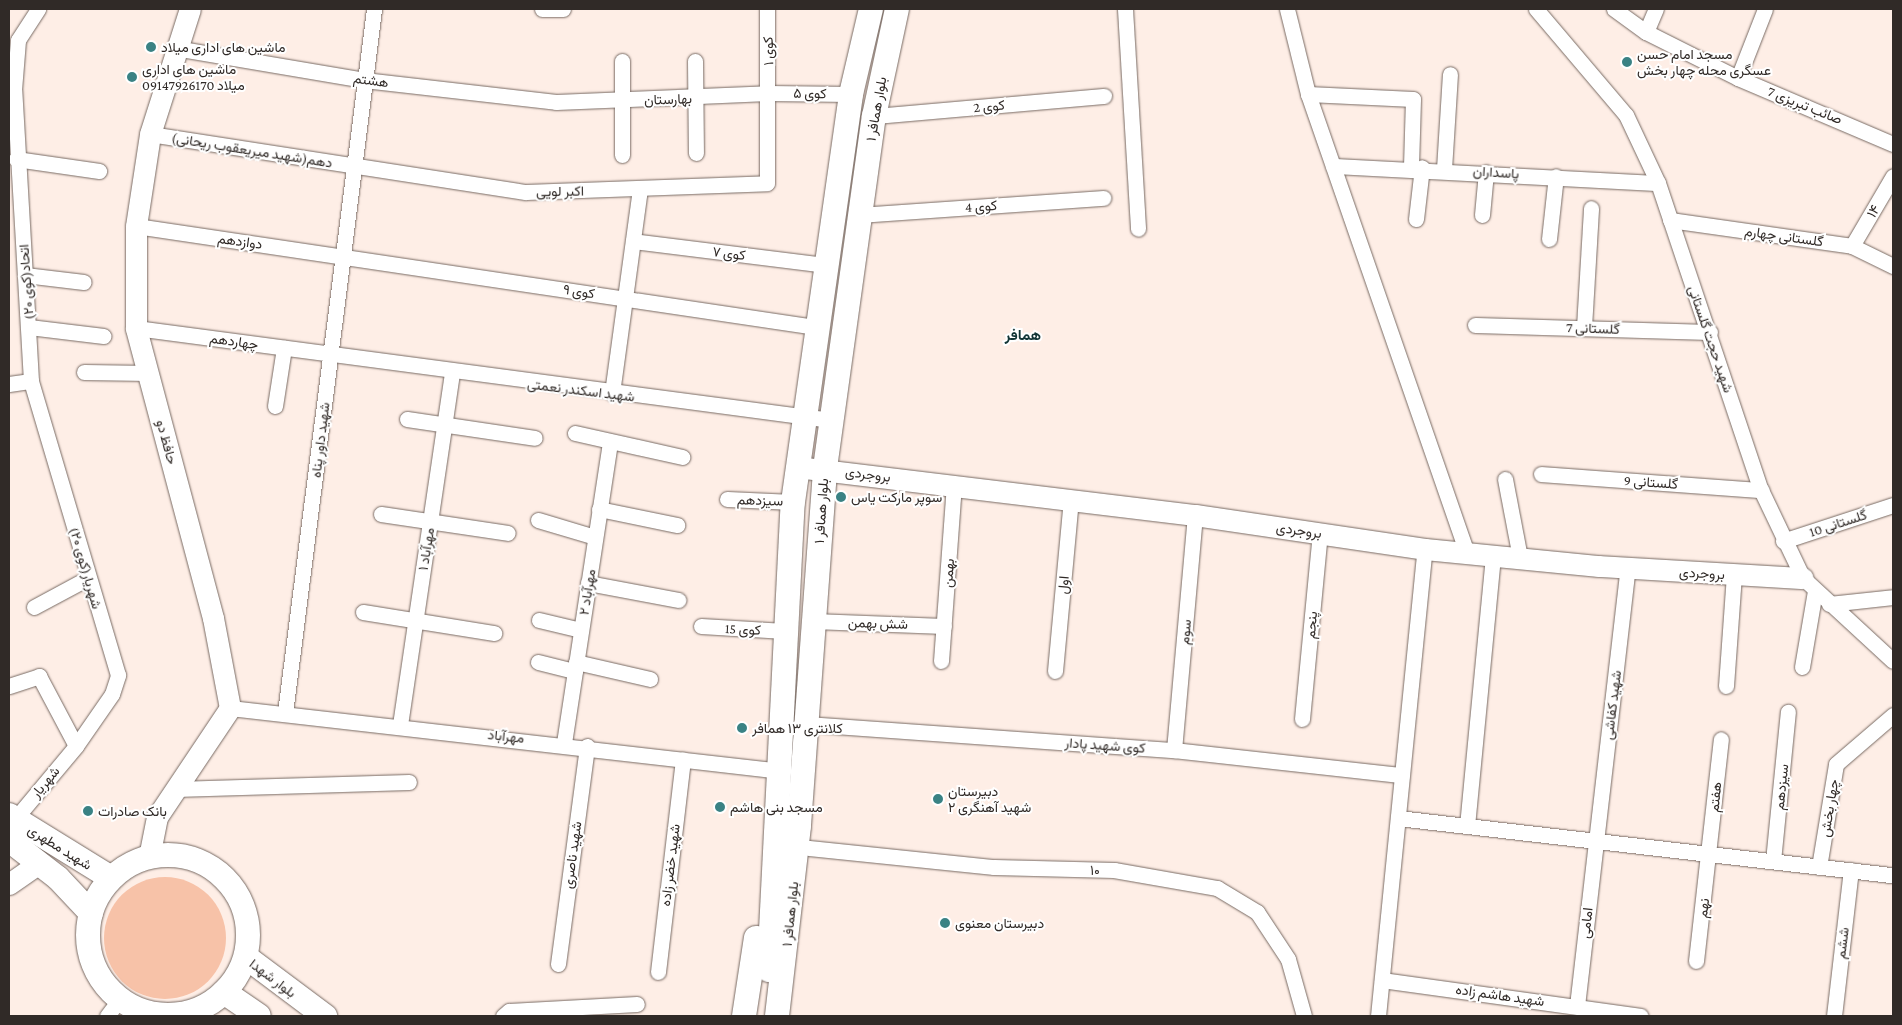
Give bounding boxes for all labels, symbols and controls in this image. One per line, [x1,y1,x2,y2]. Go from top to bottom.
street label: کوی ۱ [759,36,777,66]
place label: ماشین های اداری میلاد [161,39,286,55]
marker: ماشین های اداری میلاد [145,41,157,53]
place label: مسجد امام حسن عسگری محله چهار بخش [1637,46,1771,78]
marker: مسجد امام حسن عسگری محله چهار بخش [1621,56,1633,68]
place label: ماشین های اداری میلاد 09147926170 [142,61,245,94]
street label: هشتم [352,69,390,91]
marker: ماشین های اداری میلاد 09147926170 [126,71,138,83]
street label: بلوار همافر ۱ [862,75,890,143]
street label: صائب تبریزی 7 [1765,82,1845,128]
street label: کوی ۵ [793,84,827,102]
street label: بهارستان [644,90,692,108]
street label: کوی 2 [973,96,1005,116]
street label: دهم(شهید میریعقوب ریحانی) [170,129,334,171]
street label: پاسداران [1472,162,1520,182]
street label: اکبر لویی [536,182,584,200]
street label: کوی 4 [964,197,998,215]
street label: ۱۴ [1863,202,1883,220]
street label: گلستانی چهارم [1744,222,1824,250]
street label: دوازدهم [216,230,264,252]
street label: کوی ۷ [712,243,746,263]
street label: اتحاد(کوی ۲۰) [15,244,37,320]
street label: کوی ۹ [562,280,596,302]
street label: شهید حجت گلستانی [1685,283,1737,395]
street label: گلستانی 7 [1566,319,1620,337]
district label: همافر [1005,327,1041,345]
street label: چهاردهم [209,329,259,353]
street label: شهید اسکندر نعمتی [526,375,636,405]
street label: شهید داور پناه [307,401,333,479]
street label: حافظ دو [153,418,181,466]
street label: بروجردی [844,463,892,485]
street label: گلستانی 9 [1623,472,1679,492]
street label: بلوار همافر ۱ [810,478,832,544]
place label: سوپر مارکت یاس [851,489,942,505]
street label: سیزدهم [737,491,783,509]
marker: سوپر مارکت یاس [835,491,847,503]
street label: گلستانی 10 [1807,506,1869,540]
street label: بروجردی [1275,518,1323,542]
street label: شهریار(کوی ۲۰) [66,525,106,611]
street label: مهرآباد ۱ [414,526,438,572]
street label: بهمن [939,558,957,588]
street label: بروجردی [1679,563,1725,583]
street label: مهرآباد ۲ [575,568,599,616]
street label: اول [1054,575,1072,595]
street label: پنجم [1301,611,1321,639]
street label: شش بهمن [848,614,908,632]
street label: سوم [1176,619,1194,645]
street label: کوی 15 [724,620,762,638]
street label: شهید کفاشی [1599,669,1625,741]
place label: کلانتری ۱۳ همافر [752,720,843,736]
marker: کلانتری ۱۳ همافر [736,722,748,734]
street label: مهرآباد [487,726,525,746]
street label: کوی شهید پادار [1064,734,1146,756]
street label: شهریار [27,763,63,801]
street label: سیزدهم [1770,763,1792,811]
street label: چهار بخش [1816,778,1842,838]
street label: هفتم [1705,781,1725,813]
place label: دبیرستان شهید آهنگری ۲ [948,783,1031,816]
marker: دبیرستان شهید آهنگری ۲ [932,793,944,805]
place label: مسجد بنی هاشم [730,799,823,815]
marker: مسجد بنی هاشم [714,801,726,813]
place label: بانک صادرات [98,803,167,819]
marker: بانک صادرات [82,805,94,817]
street label: شهید ناصری [559,820,585,890]
street label: شهید مطهری [25,821,95,873]
street label: شهید خضر زاده [657,823,683,907]
street label: ۱۰ [1090,862,1100,878]
street label: بلوار همافر ۱ [778,881,802,947]
street label: نهم [1693,897,1713,919]
street label: امامی [1576,907,1596,939]
place label: دبیرستان معنوی [955,915,1044,931]
marker: دبیرستان معنوی [939,917,951,929]
street label: ششم [1832,926,1852,960]
street label: بلوار شهدا [246,955,300,1001]
street label: شهید هاشم زاده [1455,980,1545,1010]

